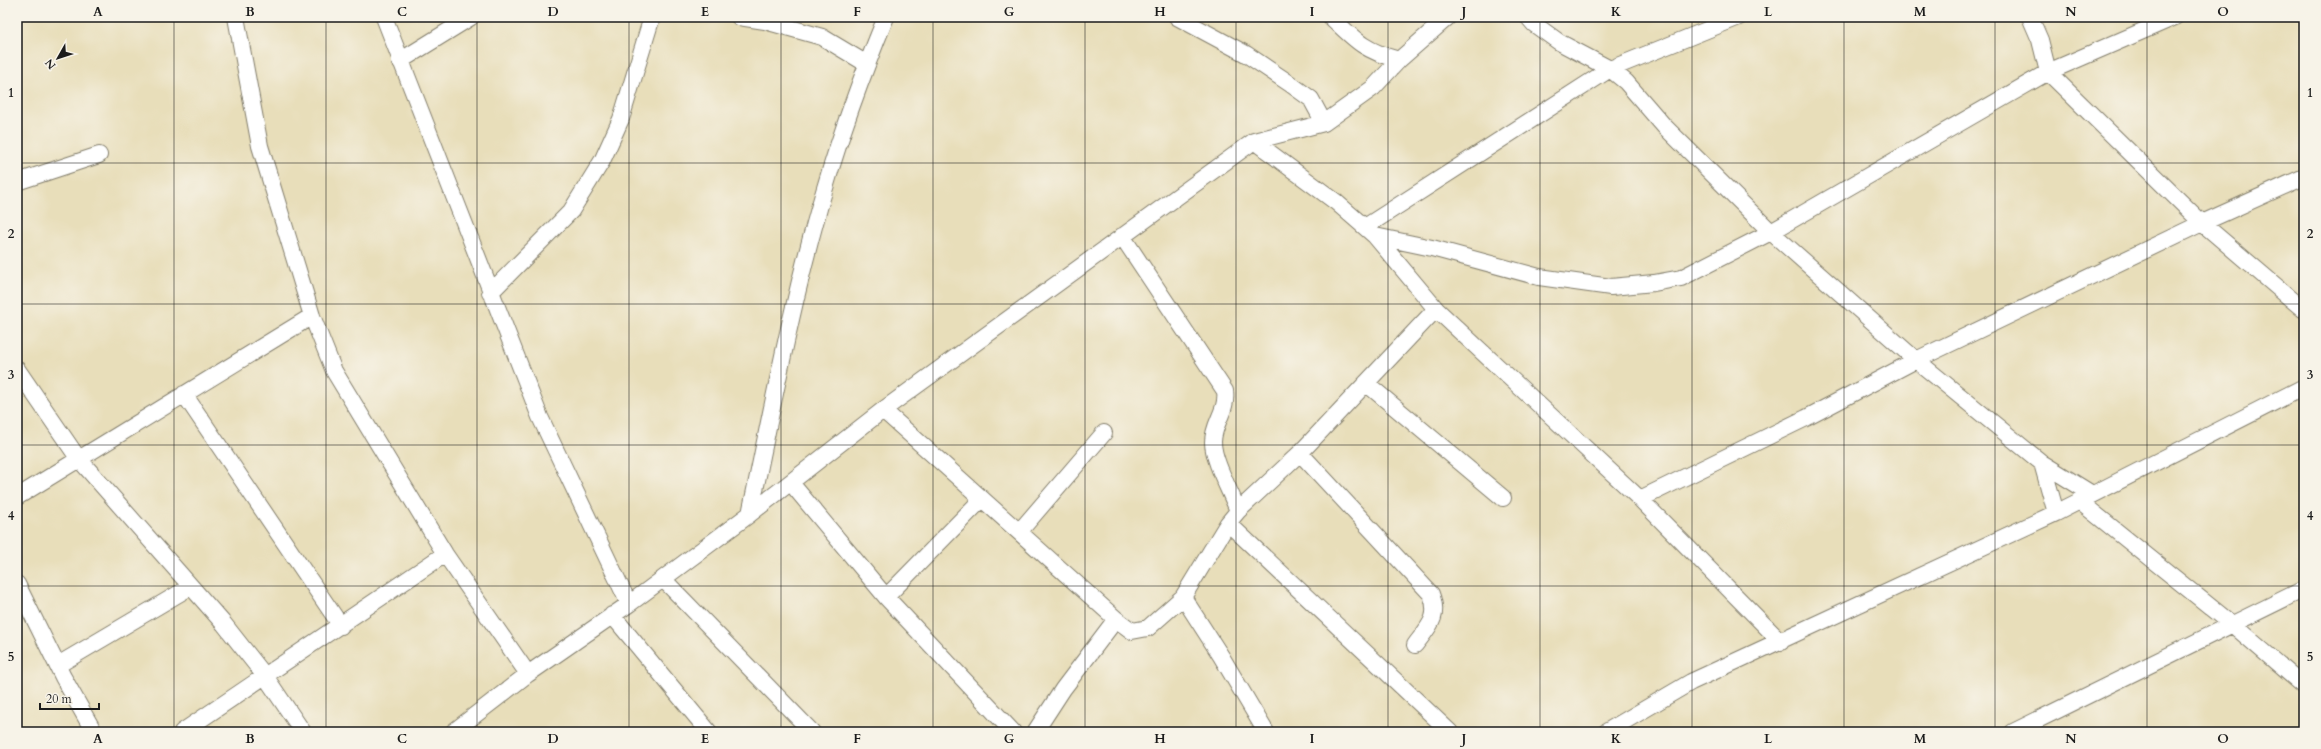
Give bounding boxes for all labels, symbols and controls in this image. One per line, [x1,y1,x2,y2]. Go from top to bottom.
text: A [93,3,103,21]
text: B [245,3,255,21]
text: C [397,3,407,21]
text: D [547,3,559,21]
text: E [701,3,709,21]
text: F [853,3,861,21]
text: G [1004,3,1015,21]
text: H [1154,3,1166,21]
text: I [1309,3,1315,21]
text: J [1460,3,1467,21]
text: K [1611,3,1622,21]
text: L [1764,3,1773,21]
text: M [1914,3,1927,21]
text: N [2065,3,2077,21]
text: O [2217,3,2229,21]
north arrow [38,38,78,78]
text: N [41,55,59,72]
text: 1 [8,84,14,102]
text: 1 [2307,84,2313,102]
text: 2 [8,225,15,243]
text: 2 [2307,225,2314,243]
text: 3 [8,366,15,384]
text: 3 [2307,366,2314,384]
text: 4 [8,507,15,525]
text: 4 [2307,507,2314,525]
text: 5 [8,648,14,666]
text: 5 [2307,648,2313,666]
scale bar [40,685,99,711]
text: 20 m [46,691,73,707]
text: A [93,730,103,748]
text: B [245,730,255,748]
text: C [397,730,407,748]
text: D [547,730,559,748]
text: E [701,730,709,748]
text: F [853,730,861,748]
text: G [1004,730,1015,748]
text: H [1154,730,1166,748]
text: I [1309,730,1315,748]
text: J [1460,730,1467,748]
text: K [1611,730,1622,748]
text: L [1764,730,1773,748]
text: M [1914,730,1927,748]
text: N [2065,730,2077,748]
text: O [2217,730,2229,748]

